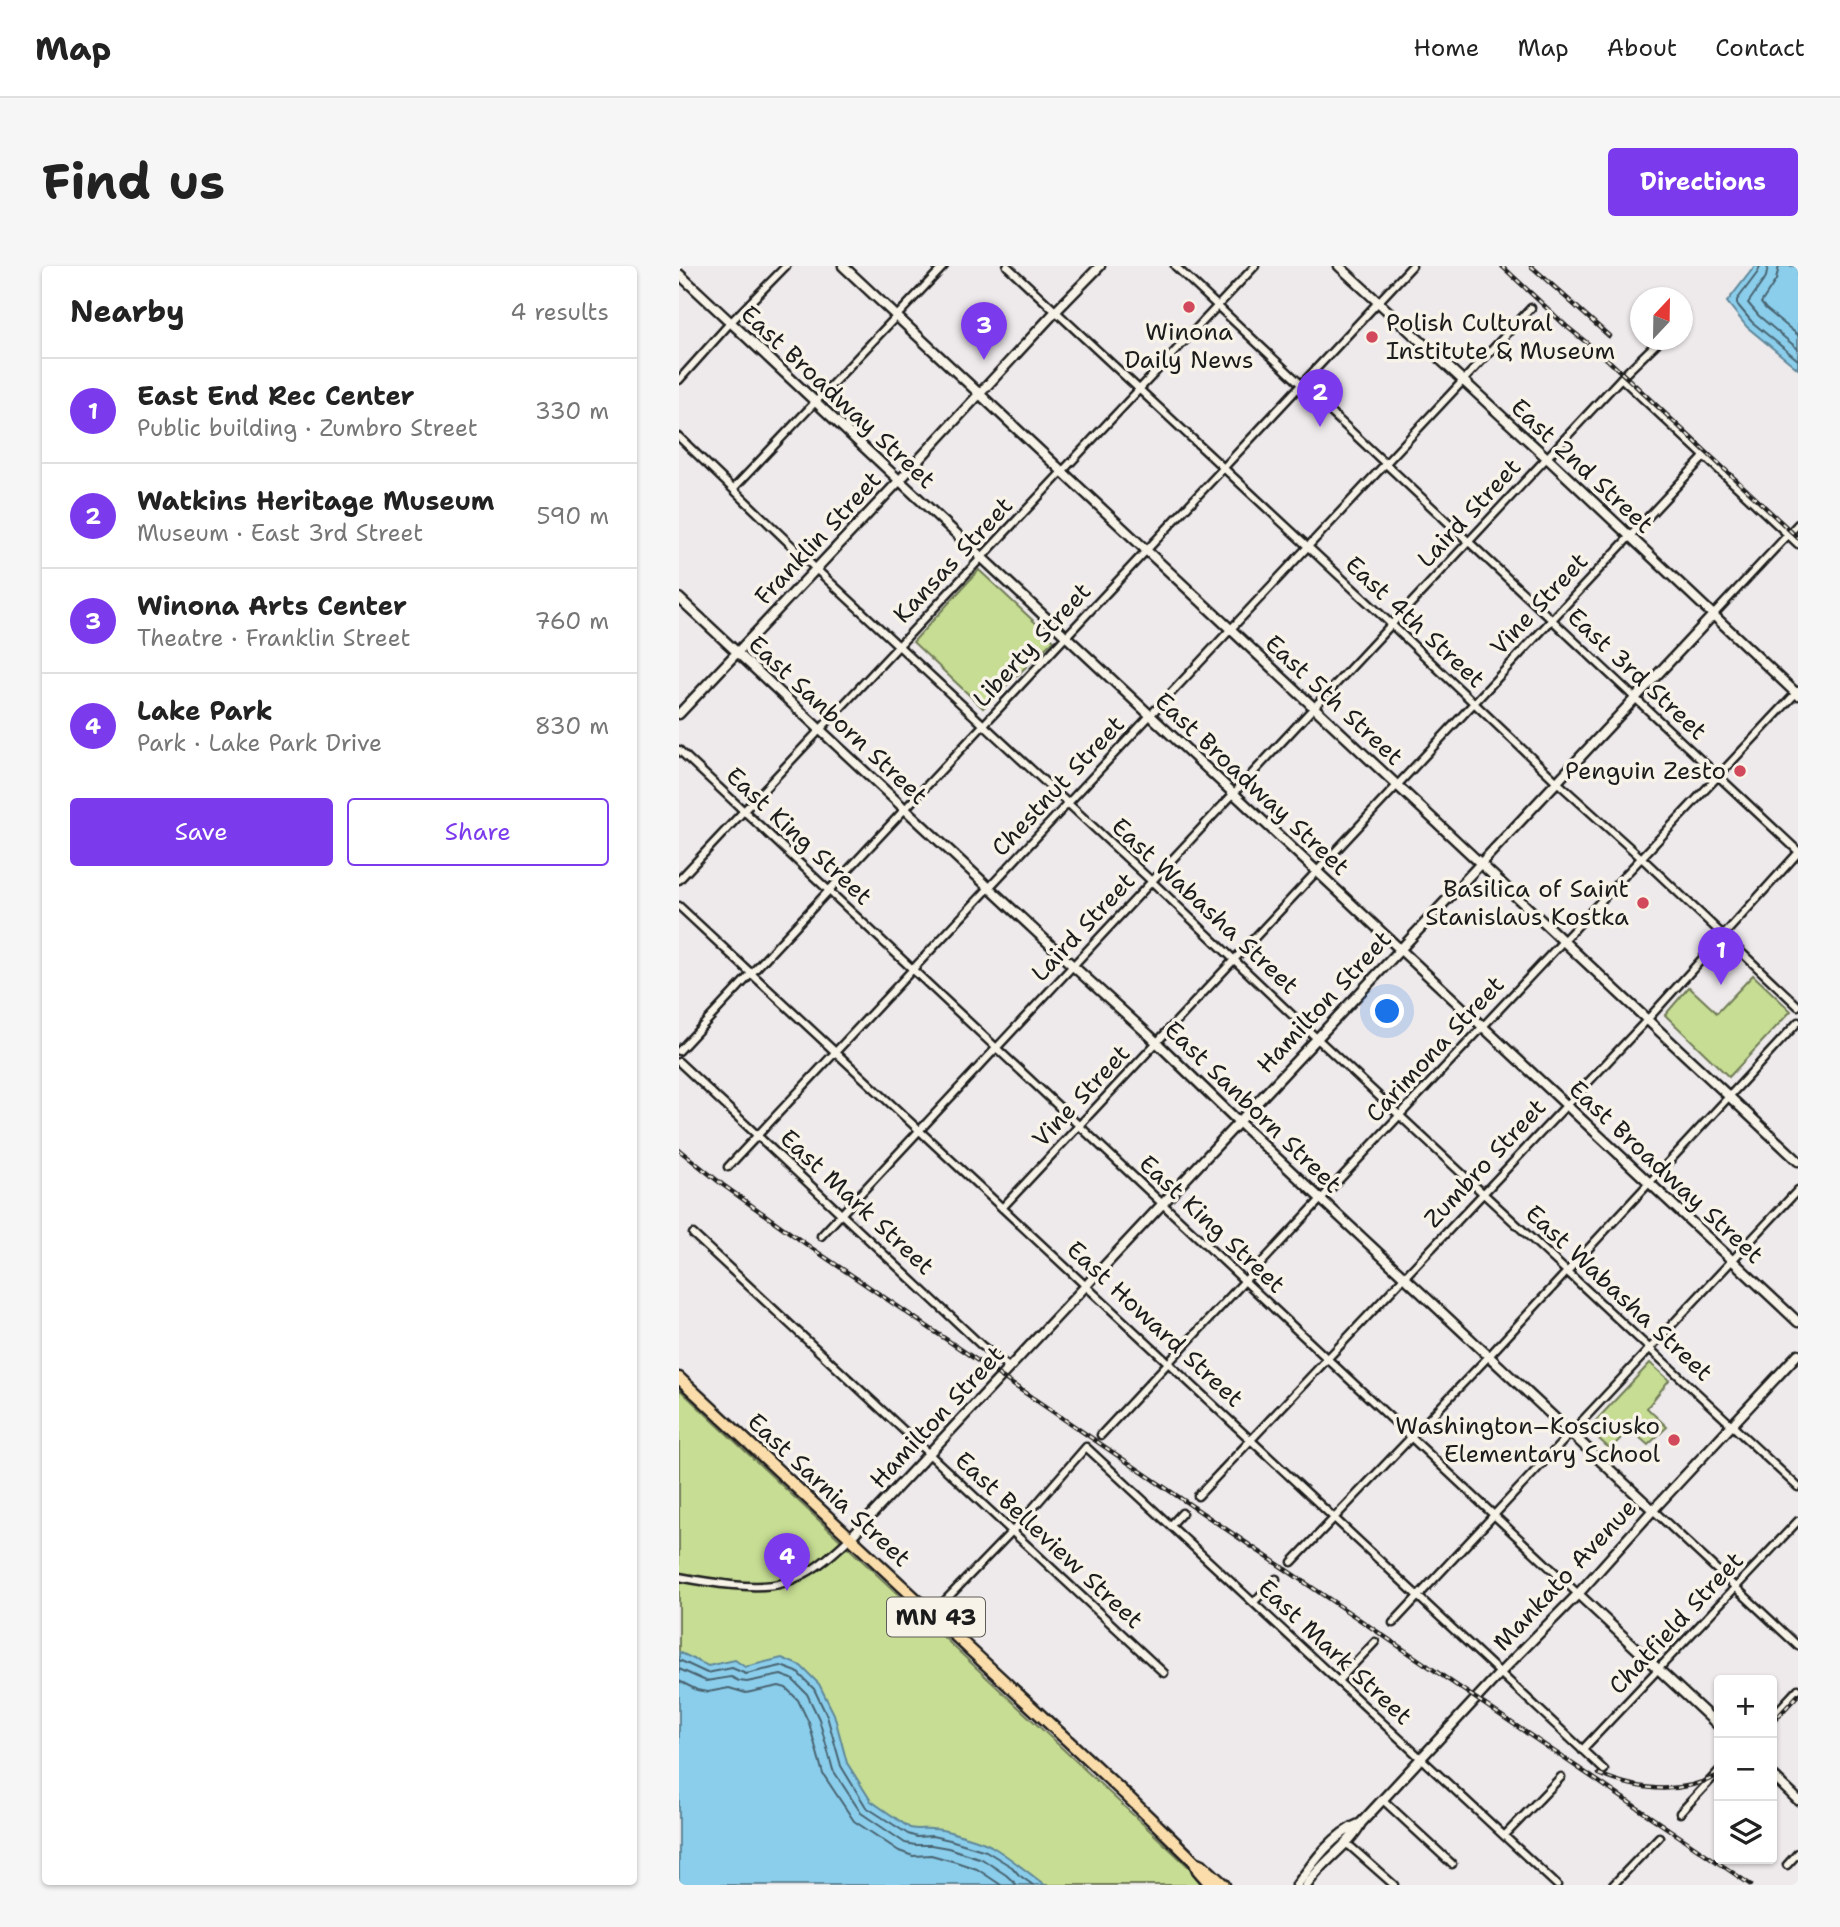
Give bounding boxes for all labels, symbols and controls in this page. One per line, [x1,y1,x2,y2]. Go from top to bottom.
text: Map [35,26,111,71]
text: Home [1413,32,1479,64]
text: Map [1517,32,1569,64]
text: About [1607,32,1677,64]
text: Contact [1715,32,1805,64]
button: Directions [1608,148,1798,216]
text: Find us [42,149,225,215]
north arrow [1630,287,1693,350]
text: Nearby [70,291,185,332]
text: 4 results [510,297,609,327]
street label: East Broadway Street [734,298,942,496]
marker: Winona Daily News [1181,299,1197,315]
pin: 3 [961,302,1007,360]
place label: Polish Cultural Institute & Museum [1386,307,1615,367]
place label: Winona Daily News [1124,316,1254,376]
marker: Polish Cultural Institute & Museum [1364,329,1380,345]
pin: 2 [1297,369,1343,427]
text: East End Rec Center [137,378,415,413]
street label: East 2nd Street [1504,392,1660,540]
text: 1 [88,396,98,426]
text: 330 m [535,396,609,426]
text: Public building · Zumbro Street [137,413,478,443]
street label: Laird Street [1410,451,1528,575]
street label: Franklin Street [748,464,888,612]
text: Watkins Heritage Museum [137,483,494,518]
street label: Kansas Street [886,490,1020,630]
text: 2 [85,501,101,531]
text: 590 m [536,501,609,531]
text: Museum · East 3rd Street [137,518,423,548]
street label: Vine Street [1483,546,1595,662]
street label: East 4th Street [1338,549,1492,695]
street label: Liberty Street [966,576,1098,714]
text: Winona Arts Center [137,588,407,623]
street label: East 3rd Street [1560,601,1714,747]
text: 3 [85,606,101,636]
text: 760 m [535,606,609,636]
text: Theatre · Franklin Street [137,623,410,653]
street label: East Sanborn Street [741,628,935,812]
street label: East 5th Street [1258,628,1410,772]
street label: East Broadway Street [1148,685,1356,883]
text: Lake Park [137,693,273,728]
street label: Chestnut Street [984,709,1132,863]
text: 4 [85,711,101,741]
text: 830 m [535,711,609,741]
text: Park · Lake Park Drive [137,728,382,758]
place label: Penguin Zesto [1565,755,1726,787]
street label: East King Street [719,760,879,912]
marker: Penguin Zesto [1732,763,1748,779]
button: Save [70,798,333,866]
button: Share [347,798,609,866]
street label: East Wabasha Street [1104,811,1306,1001]
street label: Laird Street [1024,865,1142,989]
place label: Basilica of Saint Stanislaus Kostka [1425,873,1629,933]
marker: Basilica of Saint Stanislaus Kostka [1635,895,1651,911]
street label: Hamilton Street [1250,924,1398,1080]
pin: 1 [1698,927,1744,985]
street label: Carimona Street [1359,969,1511,1129]
your location [1370,994,1404,1028]
street label: East Sanborn Street [1158,1014,1348,1200]
street label: Vine Street [1025,1038,1137,1154]
street label: East Broadway Street [1562,1073,1770,1271]
street label: Zumbro Street [1417,1092,1553,1234]
street label: East Mark Street [773,1122,941,1282]
street label: East King Street [1132,1148,1292,1300]
street label: East Wabasha Street [1518,1198,1720,1388]
street label: East Howard Street [1060,1234,1250,1414]
street label: Hamilton Street [863,1339,1011,1495]
street label: East Sarnia Street [741,1406,917,1574]
place label: Washington–Kosciusko Elementary School [1395,1410,1661,1470]
marker: Washington–Kosciusko Elementary School [1666,1432,1682,1448]
street label: East Belleview Street [948,1444,1150,1636]
street label: Mankato Avenue [1486,1492,1644,1658]
pin: 4 [764,1533,810,1591]
street label: Chatfield Street [1602,1545,1750,1701]
street label: East Mark Street [1251,1572,1419,1732]
road number: MN 43 [887,1598,985,1636]
map controls [1714,1675,1777,1864]
button: + [1714,1675,1777,1738]
button: − [1714,1738,1777,1801]
button: layers [1714,1801,1777,1864]

